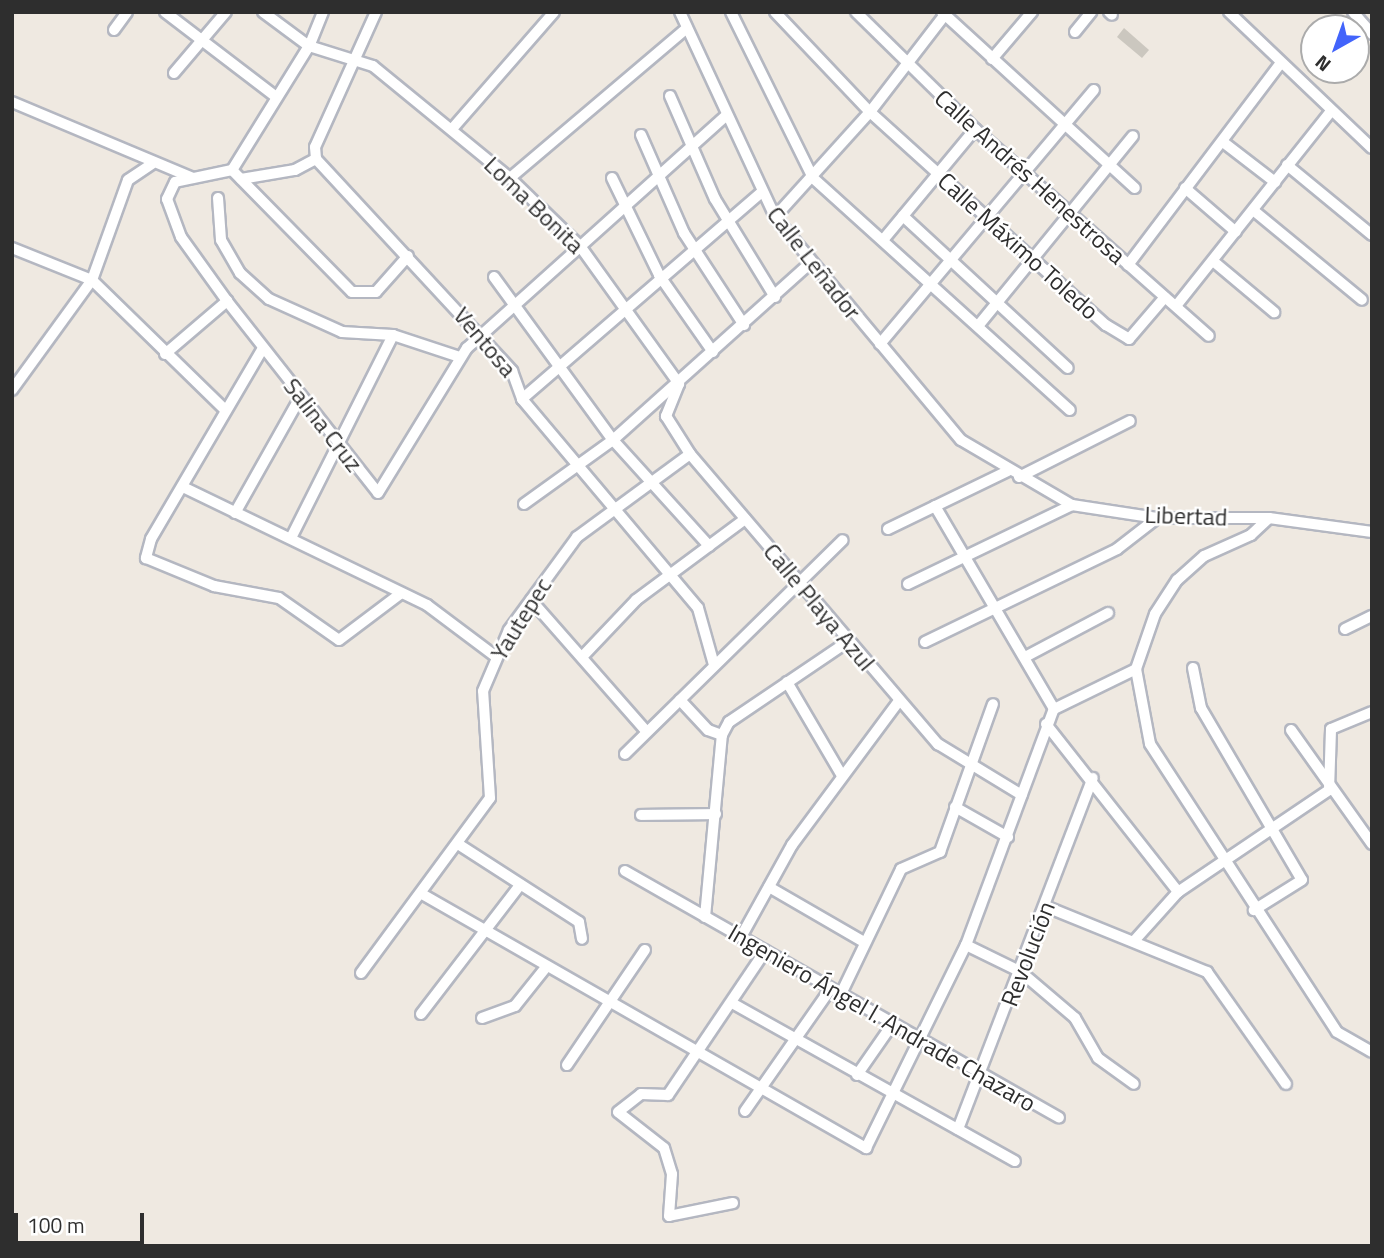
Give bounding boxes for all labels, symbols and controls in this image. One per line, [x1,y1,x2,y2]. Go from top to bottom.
north arrow [1300,14,1370,84]
text: N [1308,49,1337,79]
street label: Calle Andrés Henestrosa [929,84,1131,270]
street label: Loma Bonita [478,150,590,260]
street label: Calle Máximo Toledo [932,166,1104,326]
street label: Calle Leñador [761,201,867,325]
street label: Ventosa [447,301,523,383]
street label: Salina Cruz [277,372,369,478]
street label: Libertad [1144,500,1228,532]
street label: Calle Playa Azul [757,537,881,677]
street label: Yautepec [484,572,558,666]
street label: Revolución [995,897,1061,1011]
street label: Ingeniero Ángel l. Andrade Chazaro [723,918,1041,1118]
scale bar [18,1198,147,1242]
text: 100 m [27,1209,84,1241]

